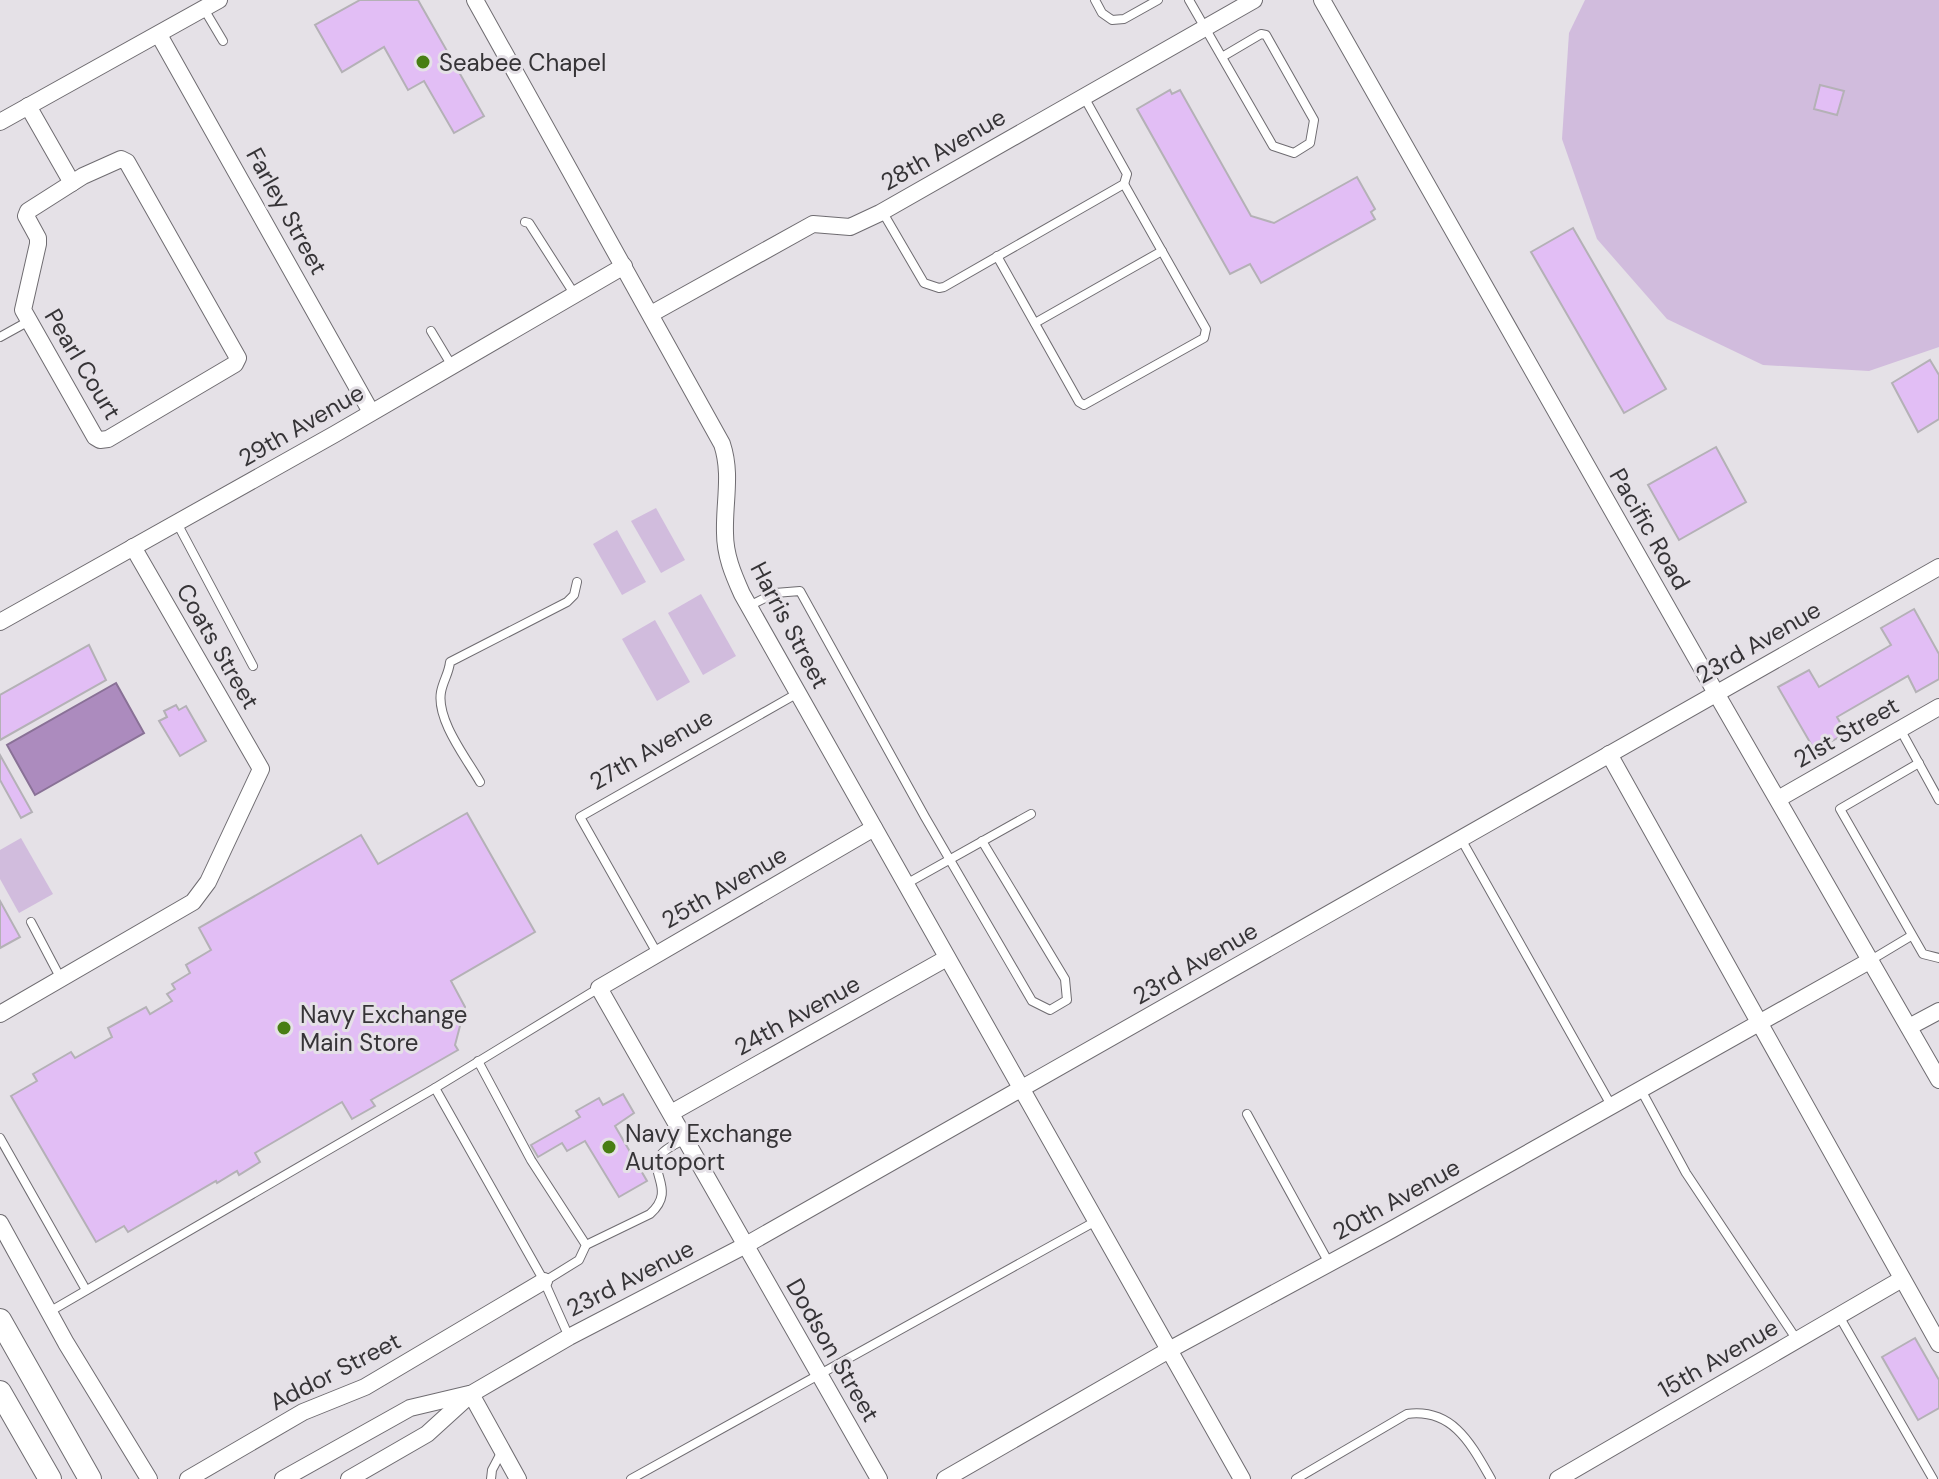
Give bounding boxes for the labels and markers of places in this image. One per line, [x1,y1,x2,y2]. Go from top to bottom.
place label: Seabee Chapel [439,47,606,78]
marker: Seabee Chapel [414,53,432,71]
place label: Navy Exchange Main Store [300,999,467,1058]
marker: Navy Exchange Main Store [275,1019,293,1037]
place label: Navy Exchange Autoport [625,1118,792,1177]
marker: Navy Exchange Autoport [600,1138,618,1156]

